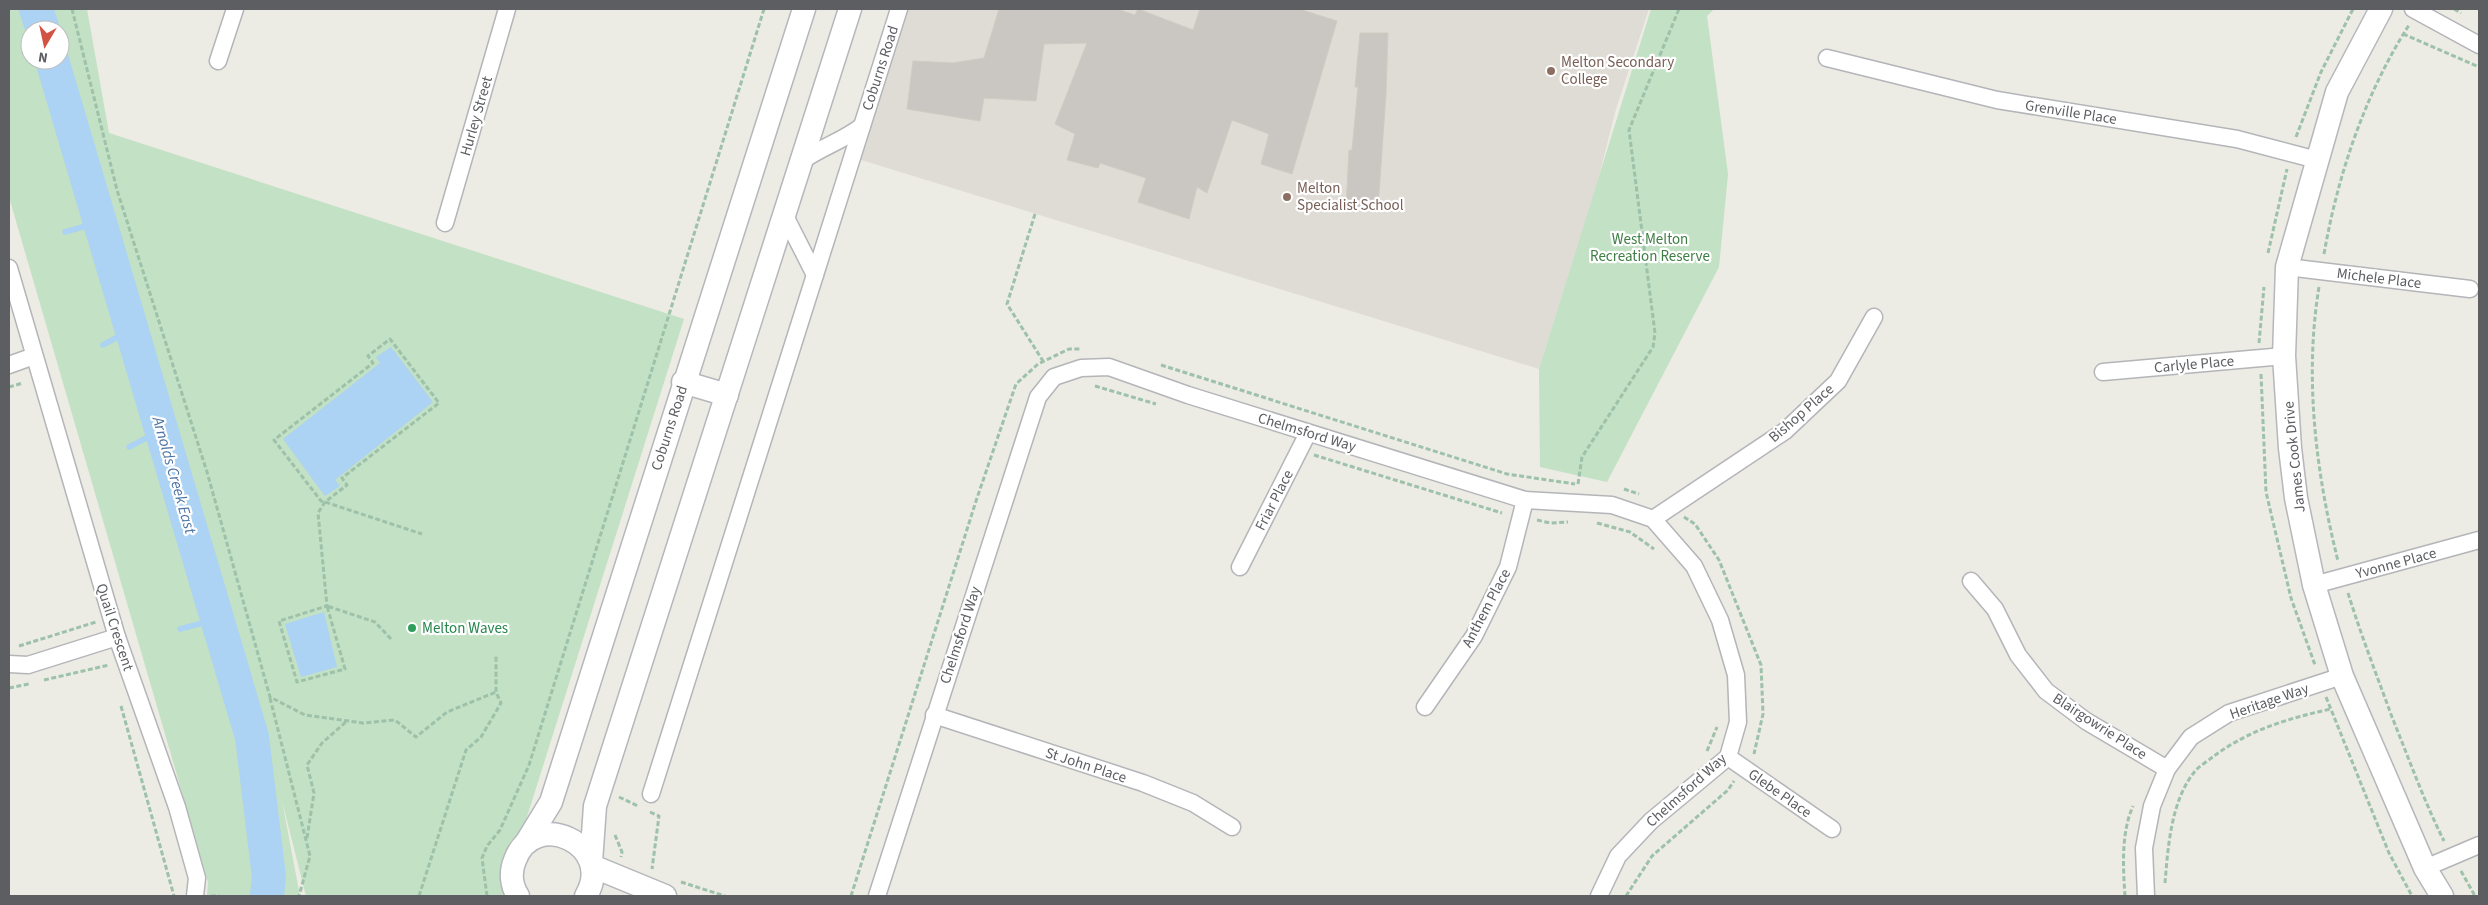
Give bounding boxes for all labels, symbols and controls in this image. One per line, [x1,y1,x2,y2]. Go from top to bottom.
north arrow [20,20,70,70]
street label: Coburns Road [857,23,904,113]
text: N [37,46,49,67]
place label: Melton Secondary College [1561,52,1674,90]
marker: Melton Secondary College [1545,65,1557,77]
street label: Hurley Street [455,74,498,158]
street label: Grenville Place [2024,95,2118,130]
place label: Melton Specialist School [1297,178,1404,216]
marker: Melton Specialist School [1281,191,1293,203]
park label: West Melton Recreation Reserve [1590,229,1710,267]
street label: Michele Place [2335,263,2422,294]
street label: Carlyle Place [2153,351,2235,378]
street label: Bishop Place [1764,379,1838,448]
street label: Coburns Road [646,383,693,473]
street label: James Cook Drive [2278,400,2311,514]
street label: Chelmsford Way [1255,408,1358,457]
water label: Arnolds Creek East [147,413,202,537]
street label: Friar Place [1250,466,1299,534]
street label: Yvonne Place [2353,543,2439,585]
street label: Anthem Place [1457,565,1516,651]
street label: Quail Crescent [91,581,139,674]
street label: Chelmsford Way [935,584,986,687]
place label: Melton Waves [422,618,508,639]
marker: Melton Waves [406,622,418,634]
street label: Heritage Way [2227,678,2312,725]
street label: Blairgowrie Place [2049,688,2151,765]
street label: St John Place [1043,742,1129,788]
street label: Chelmsford Way [1642,749,1731,832]
street label: Glebe Place [1744,764,1816,823]

